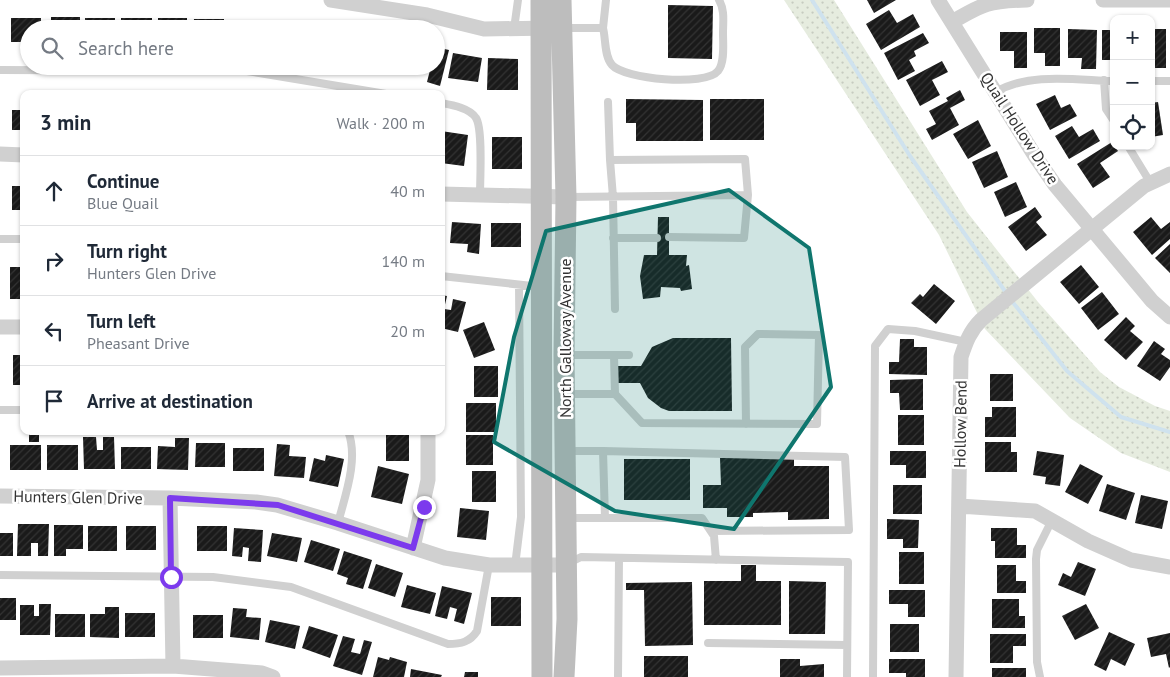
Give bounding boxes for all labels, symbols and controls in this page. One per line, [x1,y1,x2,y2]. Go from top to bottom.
map controls [1110,15,1155,150]
button: + [1110,15,1155,60]
search box [20,20,445,75]
icon: search [38,34,66,62]
text: Search here [78,36,174,60]
button: − [1110,60,1155,105]
street label: Quail Hollow Drive [976,68,1064,188]
button: locate [1110,105,1155,150]
text: 3 min [40,109,91,136]
text: Walk · 200 m [336,113,425,133]
text: Continue [87,169,159,193]
icon: ahead [40,177,68,205]
text: 40 m [390,181,425,201]
text: Blue Quail [87,193,159,213]
text: Turn right [87,239,167,263]
icon: right [40,247,68,275]
text: 140 m [382,251,425,271]
street label: North Galloway Avenue [555,258,575,418]
text: Hunters Glen Drive [87,263,216,283]
text: Turn left [87,309,156,333]
icon: left [40,317,68,345]
text: 20 m [390,321,425,341]
text: Pheasant Drive [87,333,190,353]
street label: Hollow Bend [949,380,971,468]
icon: arrive [40,387,68,415]
text: Arrive at destination [87,389,253,413]
street label: Hunters Glen Drive [13,486,143,508]
route end [413,496,436,519]
route start [160,566,183,589]

